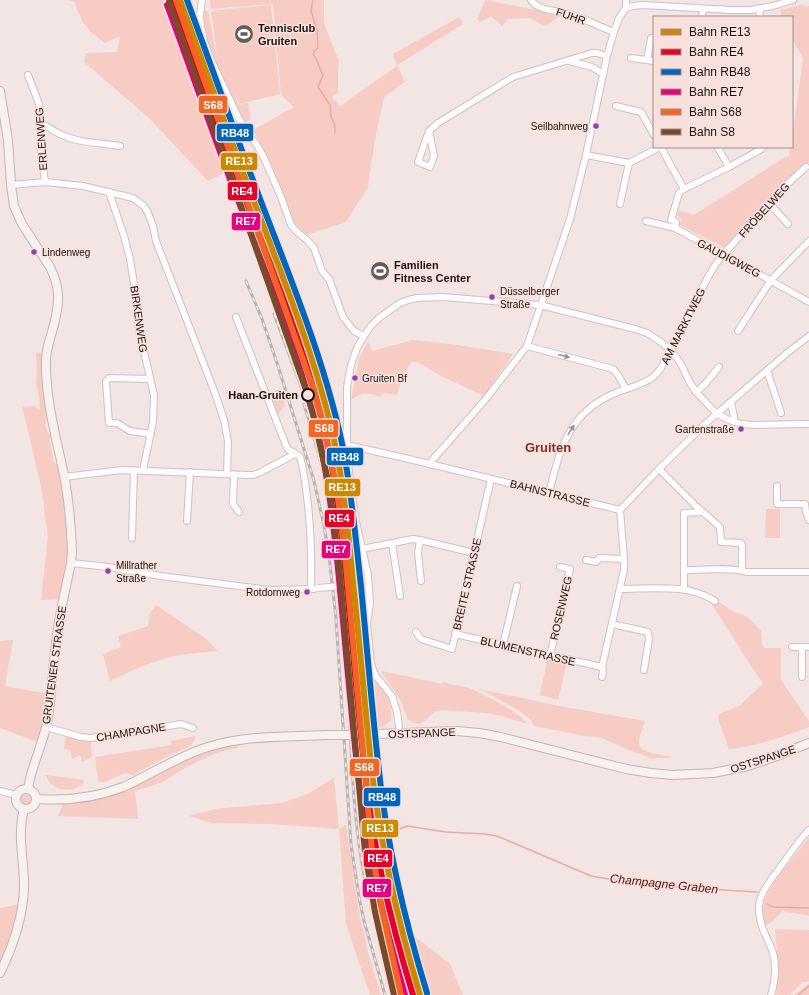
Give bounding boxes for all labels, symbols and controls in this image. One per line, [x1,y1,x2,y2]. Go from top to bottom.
street label: FUHR [555,5,587,27]
legend [653,16,793,148]
place label: Tennisclub Gruiten [258,22,316,47]
sports icon: Tennisclub Gruiten [233,23,255,45]
text: Bahn RE13 [689,25,751,39]
text: Bahn RE4 [689,45,744,59]
text: Bahn RB48 [689,65,751,79]
text: Bahn RE7 [689,85,744,99]
line badge: S68 [198,95,228,114]
text: S68 [203,99,223,111]
text: Bahn S68 [689,105,742,119]
street label: ERLENWEG [33,107,49,171]
place label: Seilbahnweg [531,121,588,132]
marker: Seilbahnweg [591,121,601,131]
line badge: RB48 [216,123,254,142]
text: Bahn S8 [689,125,735,139]
text: RB48 [221,127,249,139]
line badge: RE13 [220,152,258,171]
text: RE13 [225,155,253,167]
street label: FRÖBELWEG [736,180,792,240]
line badge: RE4 [227,181,258,201]
text: RE4 [231,185,254,197]
line badge: RE7 [231,212,261,231]
text: RE7 [235,215,257,227]
street label: GAUDIGWEG [695,236,763,280]
marker: Lindenweg [29,247,39,257]
place label: Lindenweg [42,247,90,258]
place label: Familien Fitness Center [394,259,471,284]
sports icon: Familien Fitness Center [369,260,391,282]
street label: BIRKENWEG [128,285,150,353]
place label: Düsselberger Straße [500,286,560,310]
street label: AM MARKTWEG [659,286,707,366]
marker: Düsselberger Straße [487,292,497,302]
one-way arrow [558,354,570,360]
marker: Gruiten Bf [350,373,360,383]
place label: Gruiten Bf [362,373,407,384]
marker: Haan-Gruiten [301,388,315,402]
place label: Haan-Gruiten [228,389,298,401]
line badge: S68 [308,419,339,438]
text: S68 [314,422,334,434]
place label: Gartenstraße [675,424,734,435]
marker: Gartenstraße [736,424,746,434]
one-way arrow [567,425,575,435]
district label: Gruiten [525,440,571,455]
line badge: RB48 [326,447,364,466]
text: RB48 [331,451,359,463]
street label: BAHNSTRASSE [509,477,591,509]
line badge: RE13 [324,478,361,497]
text: RE13 [328,481,356,493]
line badge: RE4 [324,509,355,528]
text: RE4 [328,512,351,524]
street label: BREITE STRASSE [451,537,483,631]
line badge: RE7 [321,540,351,559]
text: RE7 [325,543,347,555]
place label: Millrather Straße [116,560,158,584]
marker: Millrather Straße [103,566,113,576]
street label: ROSENWEG [548,575,574,641]
place label: Rotdornweg [246,587,300,598]
marker: Rotdornweg [302,587,312,597]
street label: GRUITENER STRASSE [40,605,68,725]
street label: BLUMENSTRASSE [479,634,577,668]
street label: CHAMPAGNE [95,721,167,743]
street label: OSTSPANGE [388,726,456,740]
street label: OSTSPANGE [729,743,797,775]
line badge: S68 [349,758,380,777]
text: S68 [354,761,374,773]
line badge: RB48 [363,787,401,807]
text: RB48 [368,791,396,803]
line badge: RE13 [361,819,399,838]
text: RE13 [366,822,394,834]
line badge: RE4 [363,849,393,868]
text: RE4 [367,852,390,864]
water label: Champagne Graben [609,871,719,897]
line badge: RE7 [362,878,392,898]
text: RE7 [366,882,388,894]

